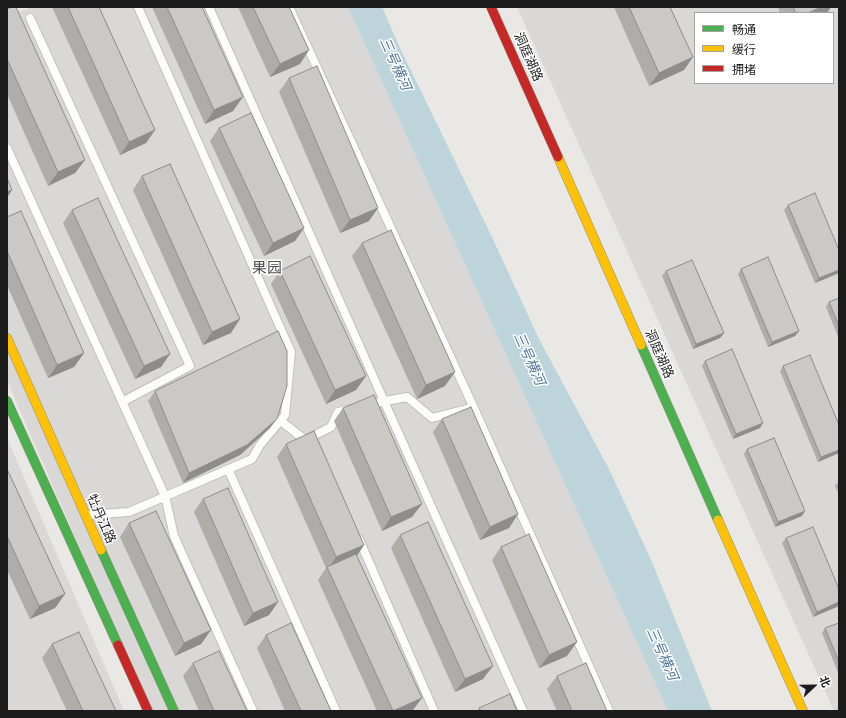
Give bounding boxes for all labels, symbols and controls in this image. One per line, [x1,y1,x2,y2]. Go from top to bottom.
legend [694,12,834,84]
text: 畅通 [732,22,756,37]
street label: 洞庭湖路 [510,30,546,84]
water label: 三号横河 [376,35,414,93]
text: 缓行 [732,42,756,57]
text: 拥堵 [732,62,756,77]
district label: 果园 [252,260,282,278]
street label: 洞庭湖路 [641,327,677,381]
water label: 三号横河 [510,330,548,388]
street label: 牡丹江路 [83,492,119,546]
water label: 三号横河 [643,625,681,683]
north arrow [794,666,834,706]
text: 北 [817,674,834,689]

